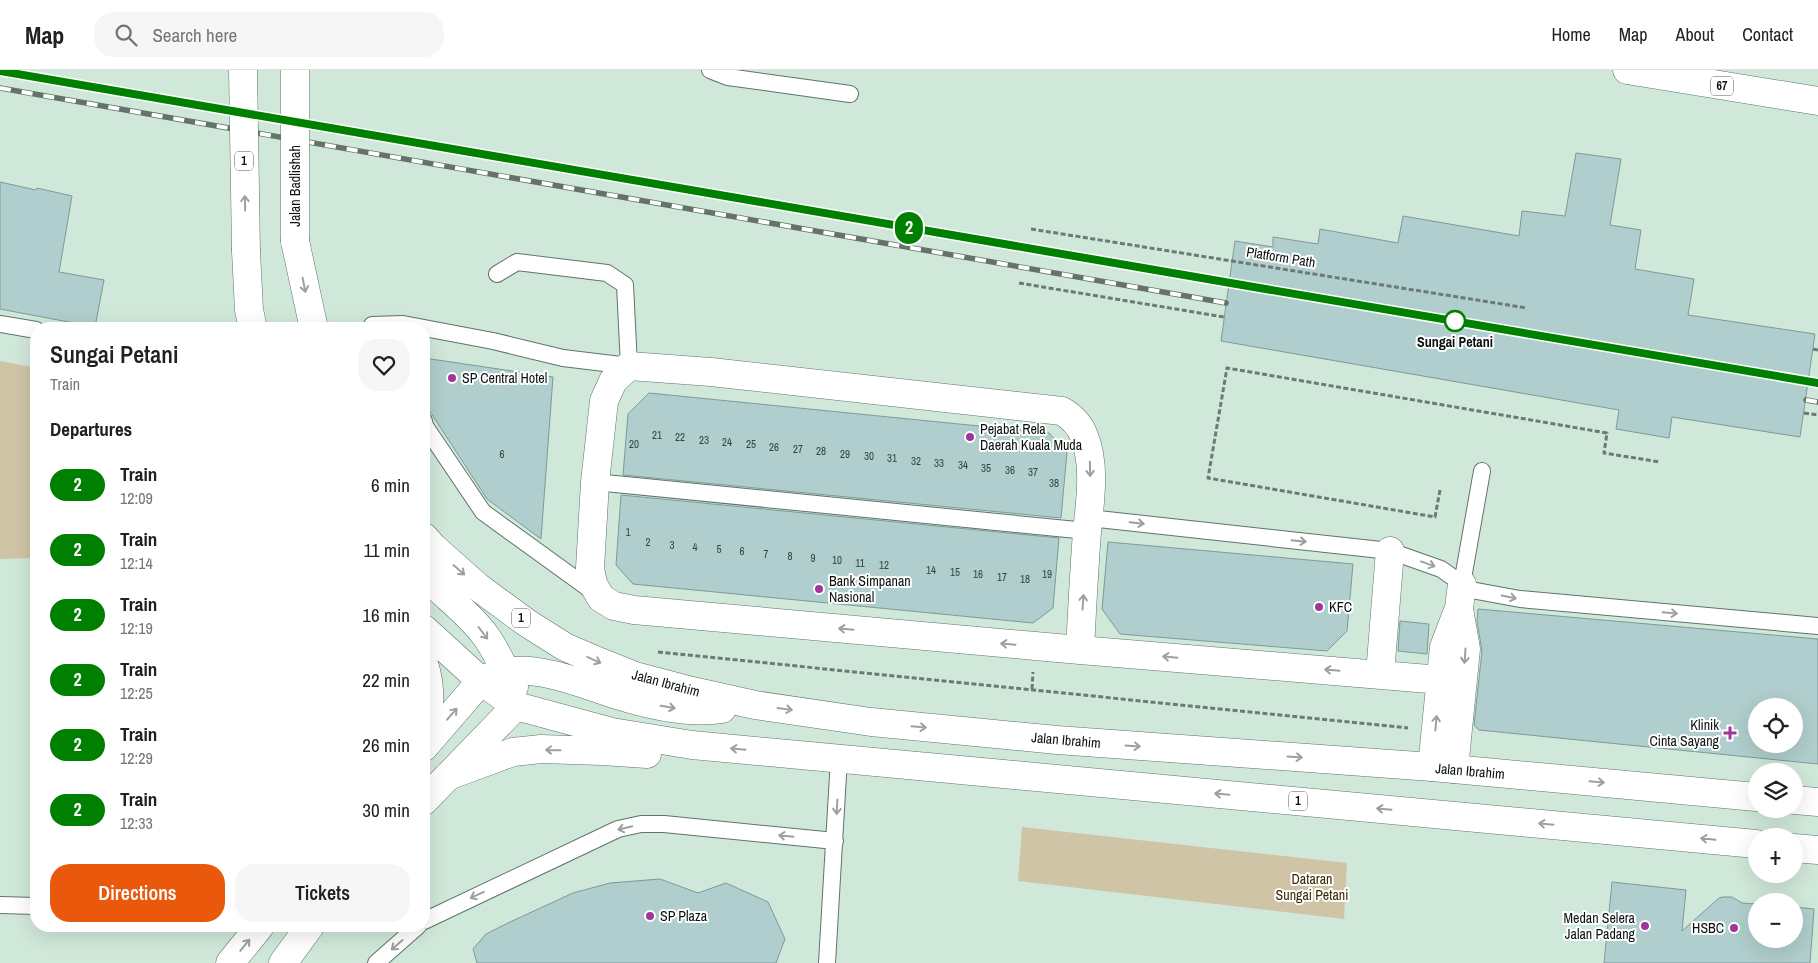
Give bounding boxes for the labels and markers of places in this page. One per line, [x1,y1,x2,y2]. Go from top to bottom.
marker: Sungai Petani [1444,310,1466,332]
place label: Sungai Petani [1417,333,1493,351]
place label: SP Central Hotel [462,369,547,387]
marker: SP Central Hotel [446,372,458,384]
place label: Pejabat Rela Daerah Kuala Muda [980,420,1083,454]
marker: Pejabat Rela Daerah Kuala Muda [964,431,976,443]
place label: Bank Simpanan Nasional [829,572,911,606]
marker: Bank Simpanan Nasional [813,583,825,595]
place label: KFC [1329,598,1352,616]
marker: KFC [1313,601,1325,613]
place label: Klinik Cinta Sayang [1649,716,1720,750]
marker: Klinik Cinta Sayang [1723,726,1737,740]
place label: SP Plaza [660,907,708,925]
place label: Medan Selera Jalan Padang [1564,909,1636,943]
marker: SP Plaza [644,910,656,922]
place label: HSBC [1692,919,1724,937]
marker: Medan Selera Jalan Padang [1639,920,1651,932]
marker: HSBC [1728,922,1740,934]

